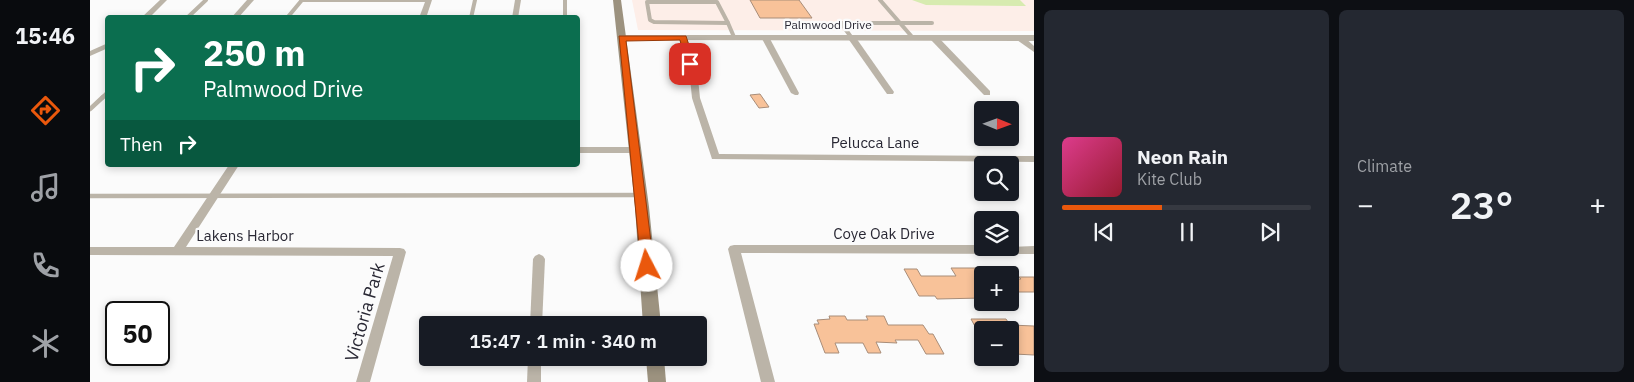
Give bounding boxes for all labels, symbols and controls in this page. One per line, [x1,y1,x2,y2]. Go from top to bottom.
street label: Palmwood Drive [784,17,872,32]
text: 15:46 [15,21,75,50]
text: 250 m [203,30,306,76]
icon: right [120,35,185,100]
pin [669,43,711,85]
icon: arrive [676,50,704,78]
text: Palmwood Drive [203,74,363,103]
icon: directions [28,93,63,128]
north arrow [974,101,1019,146]
map controls [974,101,1019,366]
icon: right [173,130,201,158]
text: Then [120,132,163,156]
street label: Pelucca Lane [831,133,919,152]
text: Neon Rain [1137,145,1228,169]
button: search [974,156,1019,201]
text: Climate [1357,156,1412,176]
text: Kite Club [1137,169,1202,189]
icon: music [28,170,63,205]
text: 23° [1450,180,1513,229]
text: − [1357,186,1374,223]
text: + [1589,186,1606,223]
button: layers [974,211,1019,256]
icon: previous [1090,218,1118,246]
icon: pause [1173,218,1201,246]
icon: next [1256,218,1284,246]
street label: Coye Oak Drive [833,224,935,243]
street label: Lakens Harbor [196,226,294,245]
position arrow [620,239,672,291]
icon: phone [28,248,63,283]
street label: Victoria Park [339,259,390,364]
button: + [974,266,1019,311]
speed limit sign: 50 [105,301,170,366]
button: − [974,321,1019,366]
icon: climate [28,326,63,361]
text: 15:47 · 1 min · 340 m [469,329,657,353]

